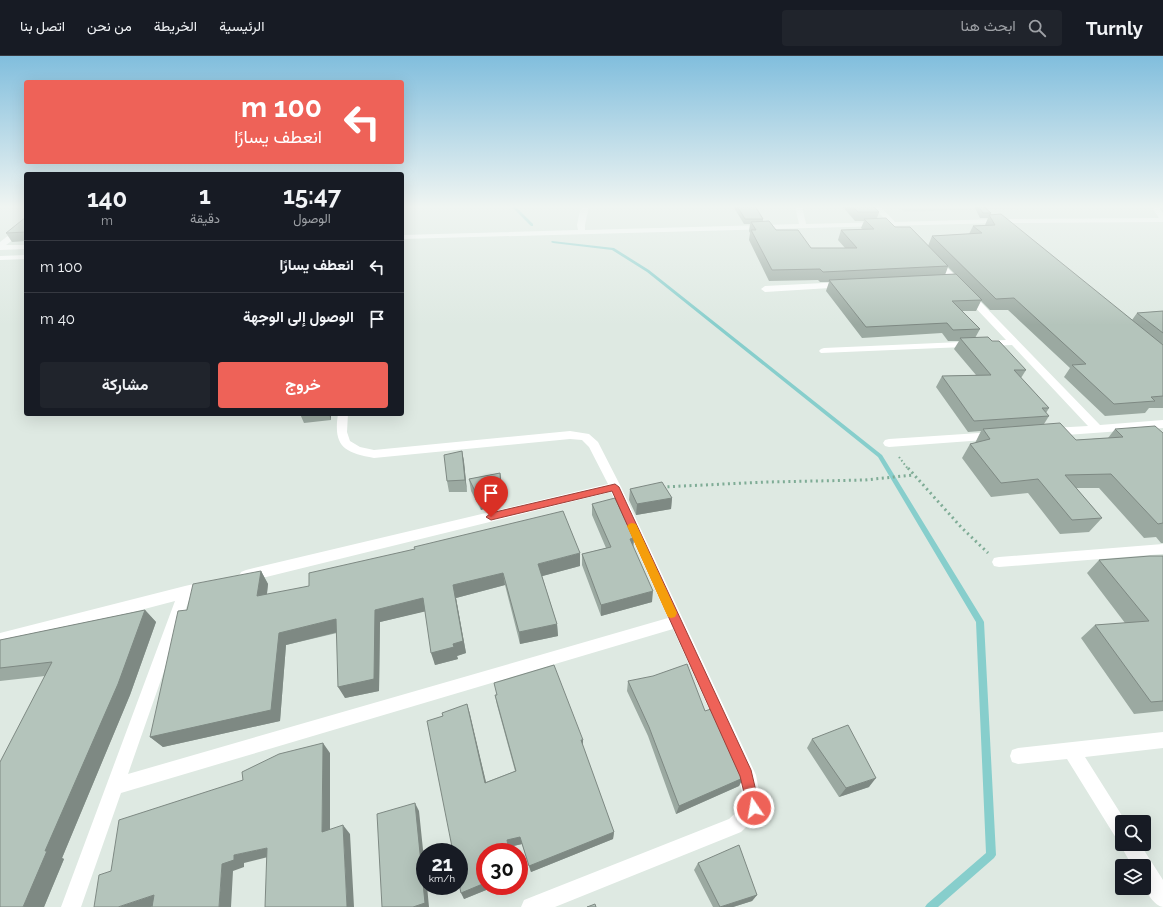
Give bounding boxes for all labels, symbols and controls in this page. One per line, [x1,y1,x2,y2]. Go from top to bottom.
search box [782,10,1062,46]
text: ابحث هنا [961,17,1016,35]
icon: search [1026,17,1048,39]
text: Turnly [1086,17,1143,39]
text: اتصل بنا [20,18,65,34]
text: من نحن [87,18,132,34]
text: الخريطة [154,18,197,34]
text: الرئيسية [219,18,264,34]
text: 100 m [241,91,322,124]
icon: left [336,96,388,148]
text: انعطف يسارًا [234,126,322,147]
text: 1 [199,181,211,210]
text: 15:47 [283,181,341,210]
text: 140 [87,184,127,213]
text: دقيقة [190,211,220,226]
text: الوصول [293,211,331,226]
text: m [101,213,113,228]
text: انعطف يسارًا [279,256,354,274]
icon: left [366,256,388,278]
text: 100 m [40,258,82,276]
text: الوصول إلى الوجهة [243,308,354,326]
icon: arrive [366,308,388,330]
text: 40 m [40,310,75,328]
button: مشاركة [40,362,210,408]
button: خروج [218,362,388,408]
pin [474,476,508,517]
icon: arrive [480,482,502,504]
position arrow [733,787,775,829]
map controls [1115,815,1151,895]
button: search [1115,815,1151,851]
speed limit sign: 30 [476,843,528,895]
text: 21 [431,852,453,876]
button: layers [1115,859,1151,895]
text: km/h [429,873,455,884]

